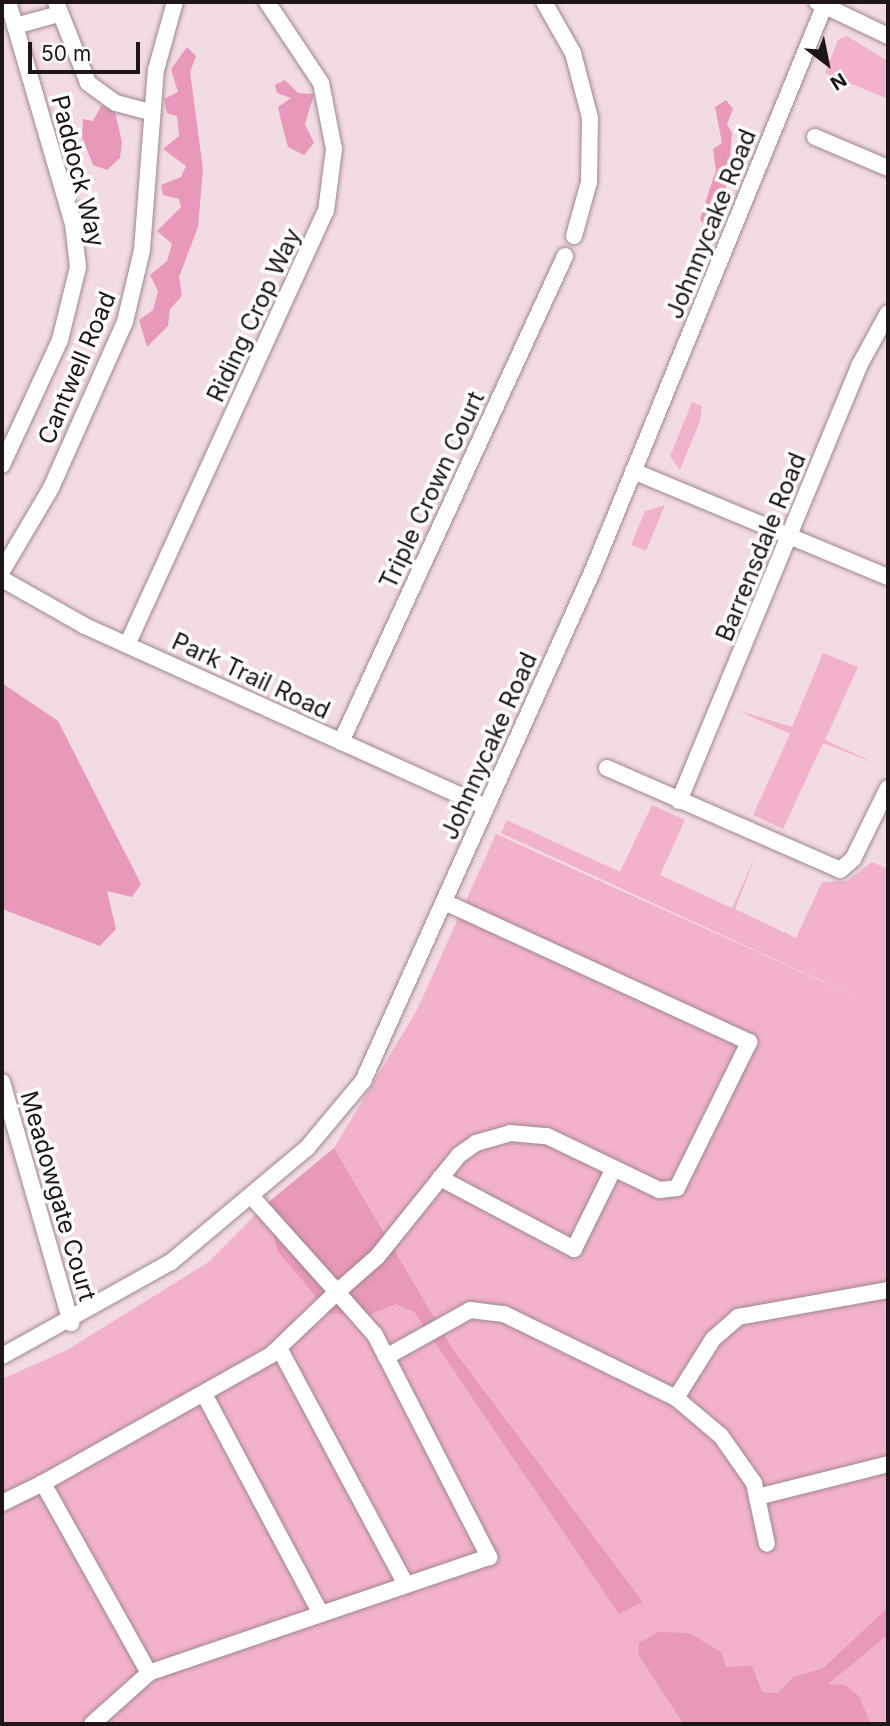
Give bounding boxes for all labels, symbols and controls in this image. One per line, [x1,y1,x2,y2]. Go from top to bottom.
scale bar [32,28,144,72]
north arrow [792,28,862,98]
text: 50 m [41,41,91,66]
text: N [826,68,851,95]
street label: Paddock Way [45,92,111,250]
street label: Johnnycake Road [660,125,762,323]
street label: Riding Crop Way [201,224,307,406]
street label: Cantwell Road [32,287,122,449]
street label: Triple Crown Court [374,387,490,593]
street label: Barrensdale Road [710,449,812,645]
street label: Park Trail Road [167,627,335,725]
street label: Johnnycake Road [435,648,543,844]
street label: Meadowgate Court [14,1088,102,1304]

